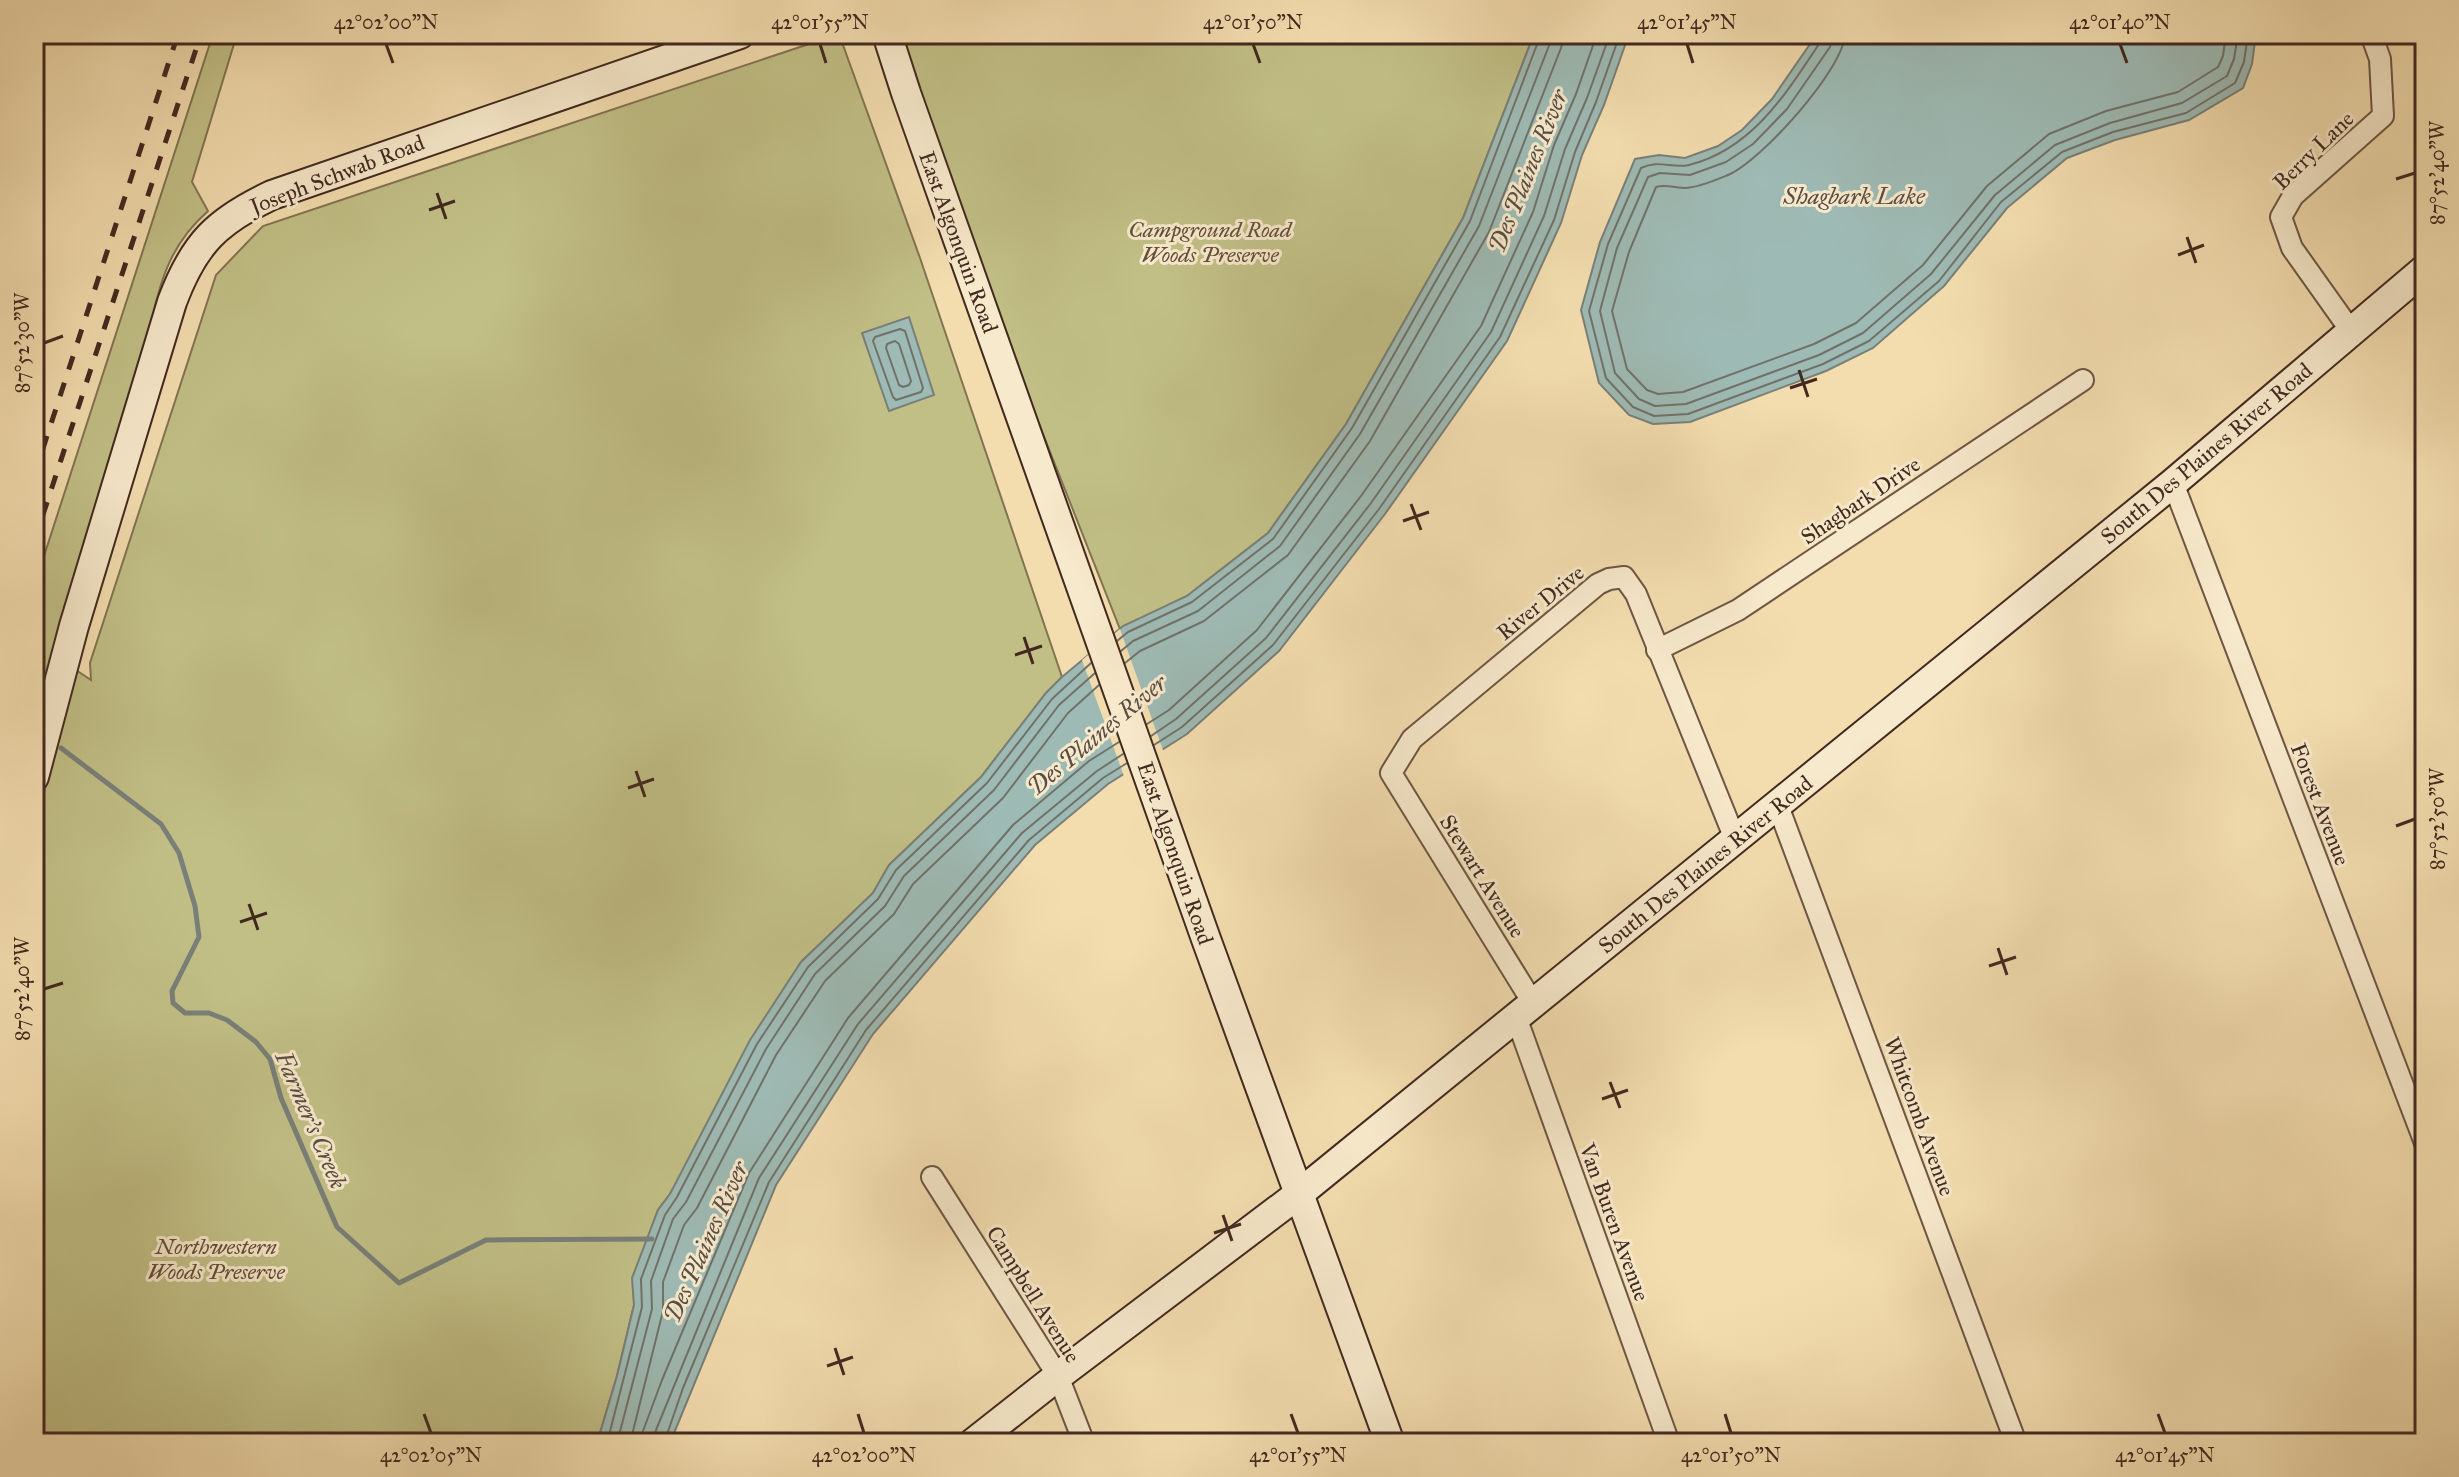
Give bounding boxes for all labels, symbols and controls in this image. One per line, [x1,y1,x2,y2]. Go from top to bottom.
text: 42°02'00"N [334,10,438,34]
text: 42°01'55"N [771,10,869,34]
text: 42°01'50"N [1203,10,1303,34]
text: 42°01'45"N [1637,10,1737,34]
text: 42°01'40"N [2069,10,2171,34]
water label: Des Plaines River [1482,83,1575,257]
street label: Berry Lane [2267,105,2359,195]
text: 87°52'40"W [2425,120,2449,225]
street label: Joseph Schwab Road [244,129,428,221]
street label: East Algonquin Road [913,148,1004,337]
water label: Shagbark Lake [1782,181,1926,211]
park label: Campground Road Woods Preserve [1128,216,1293,268]
text: 87°52'30"W [10,292,34,393]
street label: South Des Plaines River Road [2095,357,2318,550]
street label: Shagbark Drive [1795,451,1925,550]
street label: River Drive [1491,559,1589,646]
water label: Des Plaines River [1021,667,1174,802]
street label: Forest Avenue [2285,739,2356,869]
street label: East Algonquin Road [1132,758,1219,948]
text: 87°52'50"W [2425,767,2449,870]
street label: South Des Plaines River Road [1593,770,1818,959]
street label: Stewart Avenue [1434,810,1531,943]
text: 87°52'40"W [10,936,34,1041]
street label: Whitcomb Avenue [1878,1033,1961,1199]
water label: Farmer's Creek [268,1046,354,1194]
street label: Van Buren Avenue [1573,1139,1656,1305]
water label: Des Plaines River [657,1155,756,1327]
street label: Campbell Avenue [981,1221,1086,1368]
park label: Northwestern Woods Preserve [147,1233,285,1285]
text: 42°02'05"N [380,1443,482,1467]
text: 42°02'00"N [812,1443,916,1467]
text: 42°01'55"N [1249,1443,1347,1467]
text: 42°01'50"N [1681,1443,1781,1467]
text: 42°01'45"N [2115,1443,2215,1467]

